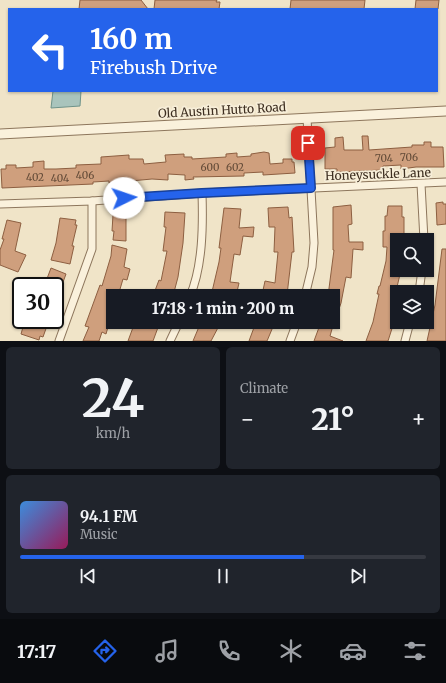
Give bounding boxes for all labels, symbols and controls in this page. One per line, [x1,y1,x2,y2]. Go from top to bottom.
text: 160 m [90,21,172,57]
icon: left [24,24,76,76]
text: Firebush Drive [90,56,217,79]
street label: Old Austin Hutto Road [158,99,286,121]
pin [291,126,325,160]
icon: arrive [297,132,319,154]
house number: 706 [400,151,418,164]
house number: 704 [375,152,393,165]
house number: 600 [201,161,220,174]
house number: 602 [226,161,244,174]
street label: Honeysuckle Lane [325,165,431,183]
house number: 406 [76,169,94,182]
house number: 402 [26,171,44,184]
house number: 404 [51,172,69,185]
position arrow [103,177,145,219]
map controls [390,233,434,329]
button: search [390,233,434,277]
speed limit sign: 30 [12,277,64,329]
button: layers [390,285,434,329]
text: 17:18 · 1 min · 200 m [152,299,294,318]
text: 24 [82,366,144,431]
text: Climate [240,380,288,397]
text: 21° [311,400,355,438]
text: − [240,405,255,433]
text: + [411,405,426,433]
text: km/h [96,425,130,442]
text: 94.1 FM [80,507,137,526]
text: Music [80,526,118,543]
icon: previous [77,565,99,587]
icon: pause [212,565,234,587]
icon: next [347,565,369,587]
icon: directions [91,637,119,665]
icon: music [153,637,181,665]
icon: phone [215,637,243,665]
icon: climate [277,637,305,665]
icon: car [339,637,367,665]
icon: filters [401,637,429,665]
text: 17:17 [17,640,56,663]

